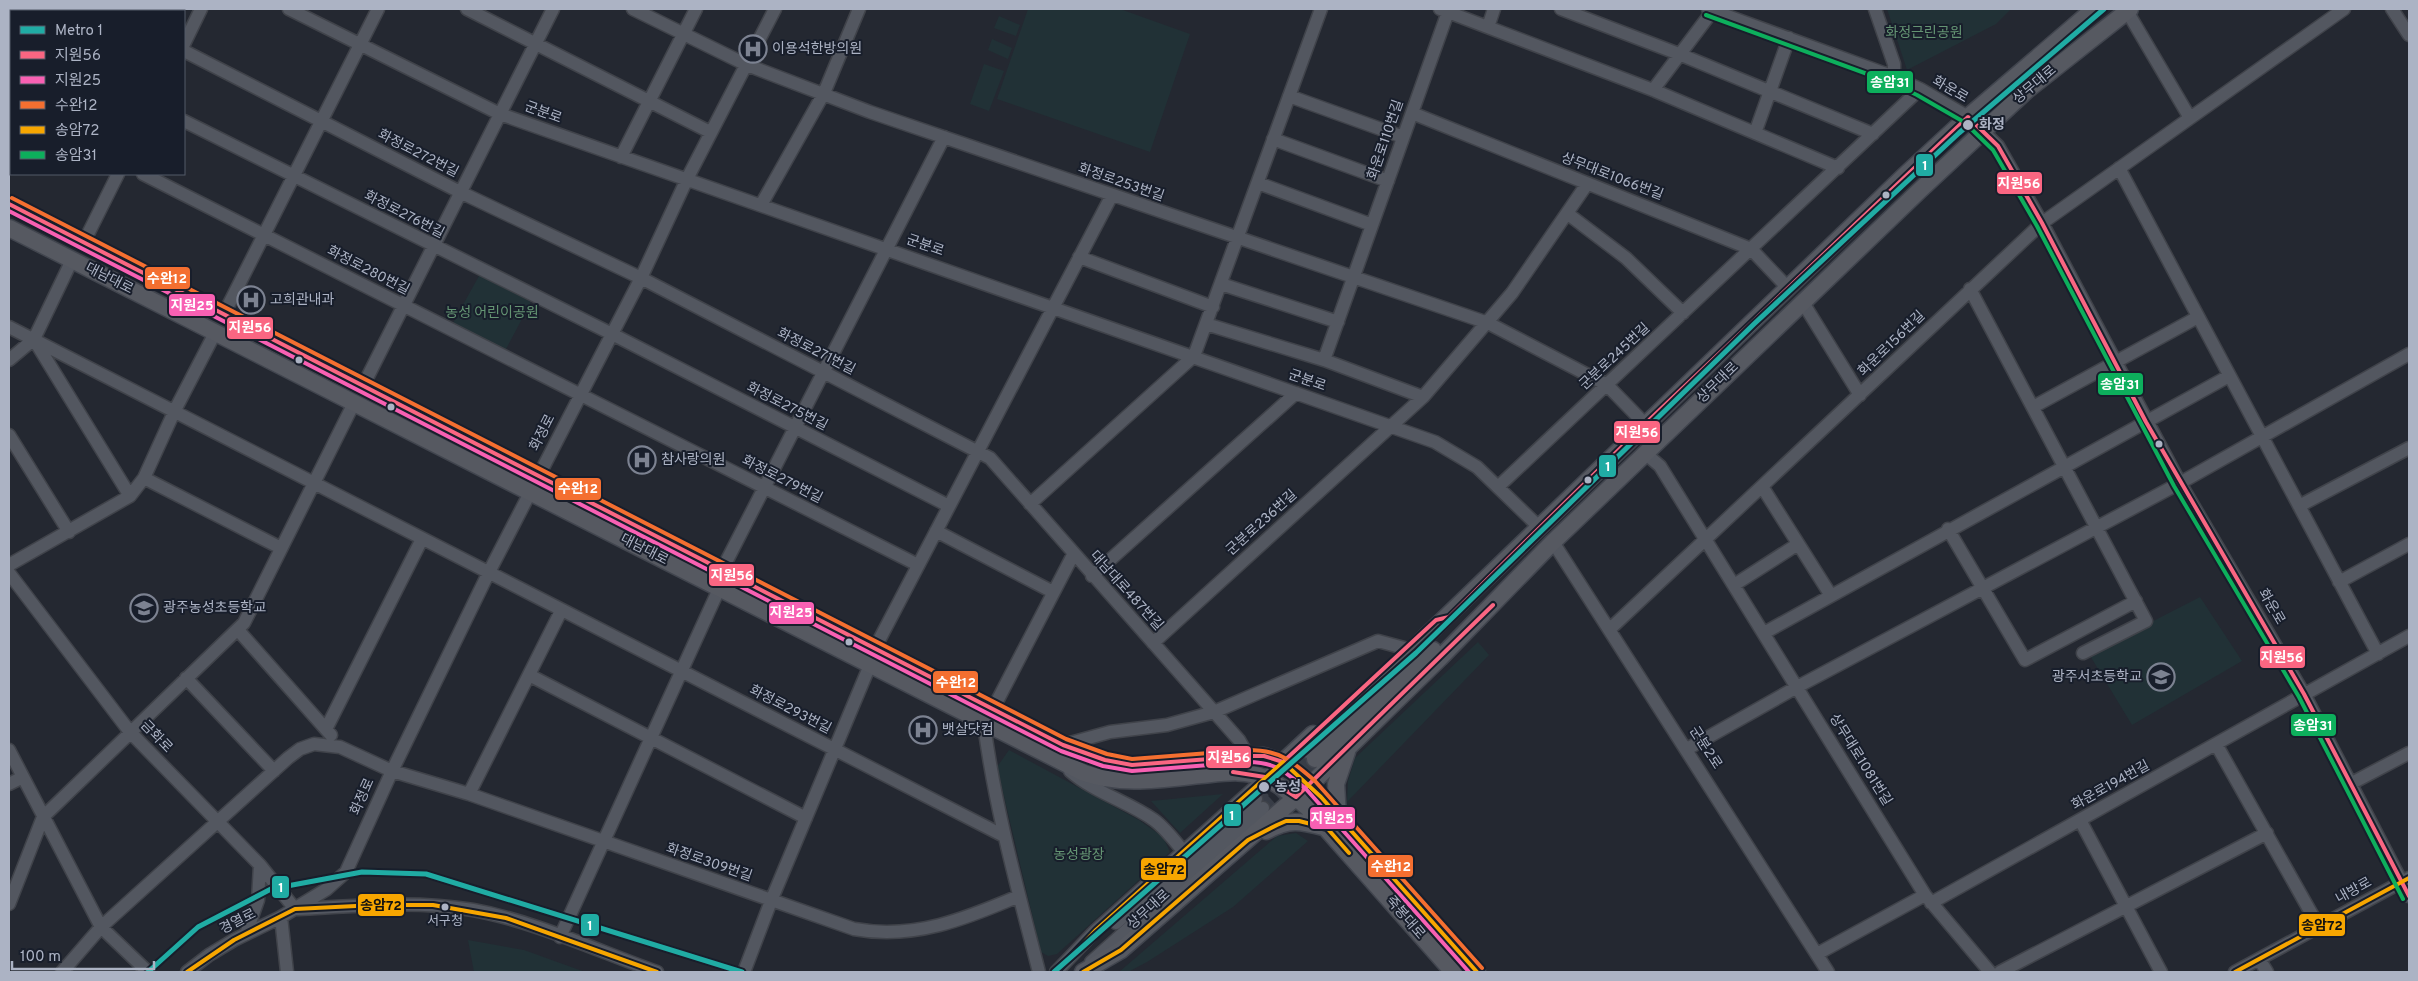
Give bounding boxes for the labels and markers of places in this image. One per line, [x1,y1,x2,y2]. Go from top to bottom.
hospital icon: 이용석한방의원 [738,34,768,64]
place label: 이용석한방의원 [772,41,862,58]
place label: 화정 [1979,117,2005,134]
marker: 화정 [1961,118,1975,132]
unlabelled marker [1881,190,1891,200]
hospital icon: 고희관내과 [236,285,266,315]
place label: 고희관내과 [270,292,335,309]
unlabelled marker [294,355,304,365]
unlabelled marker [386,402,396,412]
unlabelled marker [2154,439,2164,449]
hospital icon: 참사랑의원 [627,445,657,475]
place label: 참사랑의원 [661,452,725,469]
unlabelled marker [1583,475,1593,485]
school or university icon: 광주농성초등학교 [129,593,159,623]
place label: 광주농성초등학교 [163,599,266,617]
unlabelled marker [844,637,854,647]
school or university icon: 광주서초등학교 [2146,662,2176,692]
place label: 광주서초등학교 [2052,668,2142,686]
hospital icon: 뱃살닷컴 [908,715,938,745]
place label: 뱃살닷컴 [942,722,994,739]
place label: 농성 [1275,779,1301,796]
marker: 농성 [1257,780,1271,794]
marker: 서구청 [440,902,450,912]
place label: 서구청 [427,914,463,930]

